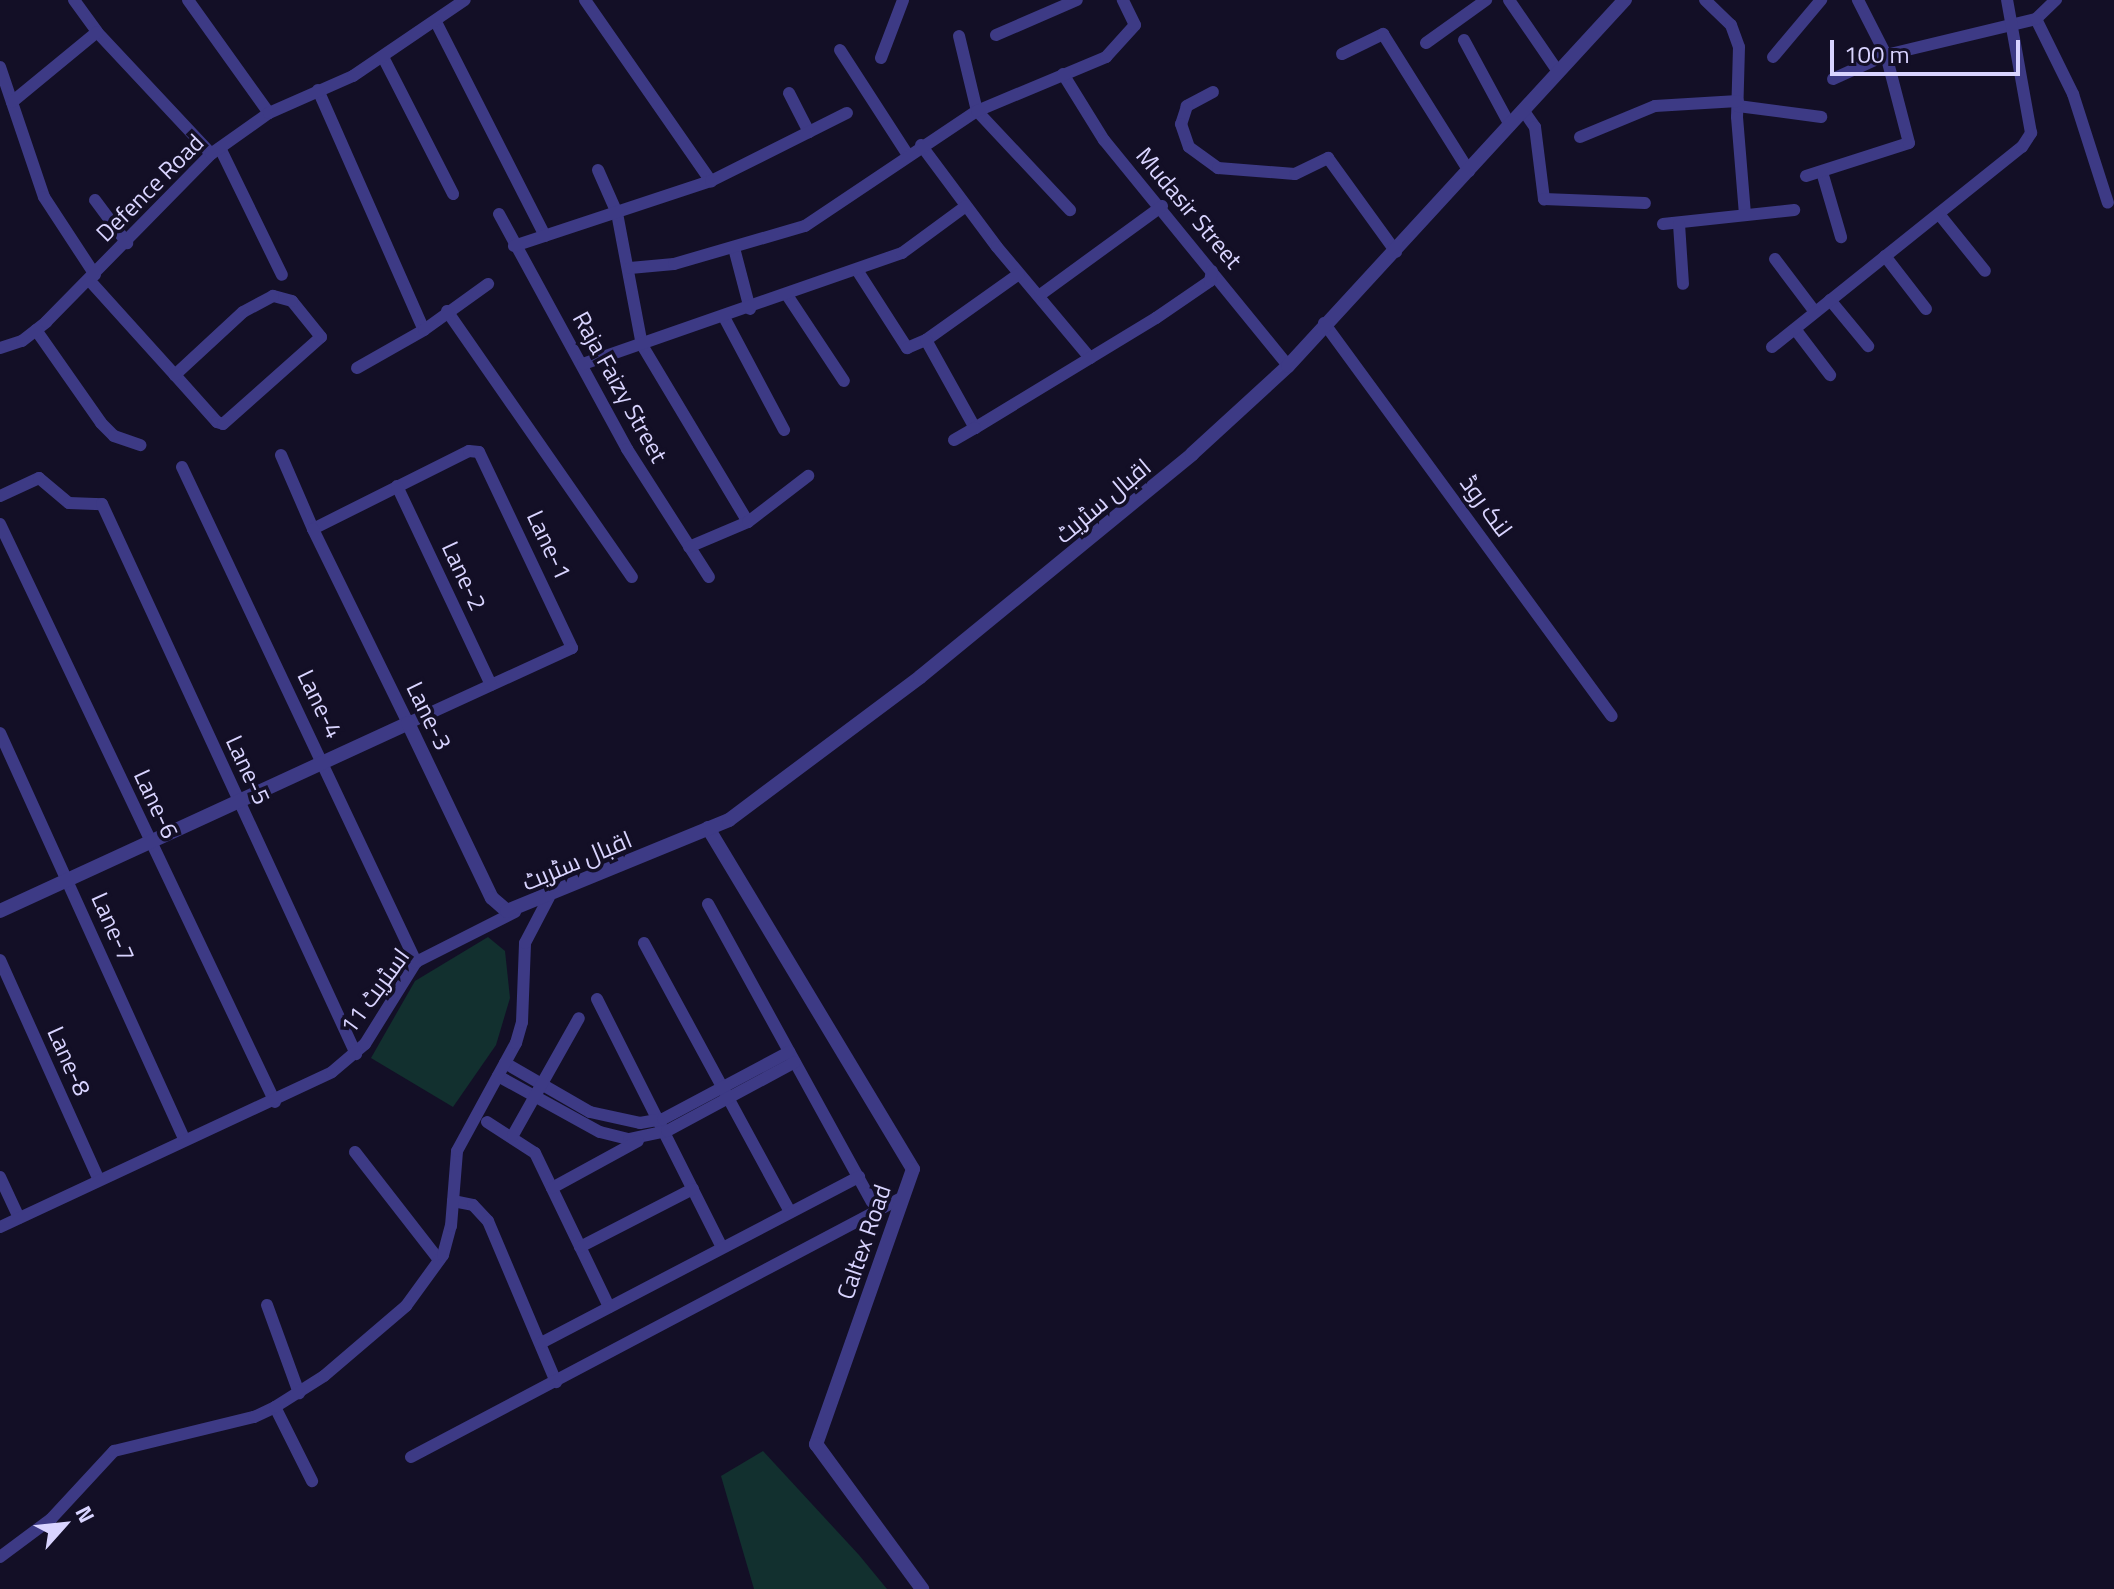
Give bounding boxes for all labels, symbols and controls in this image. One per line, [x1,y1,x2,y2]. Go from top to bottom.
scale bar [1834,24,2024,74]
text: 100 m [1844,36,1910,72]
street label: Defence Road [90,128,210,248]
street label: Mudasir Street [1130,141,1248,275]
street label: Raja Faizy Street [567,306,673,468]
street label: اقبال سٹریٹ [1049,453,1157,549]
street label: لنک روڈ [1454,469,1518,543]
street label: Lane-1 [521,506,577,584]
street label: Lane-2 [436,537,492,615]
street label: Lane-4 [291,665,349,743]
street label: Lane-3 [400,677,458,755]
street label: Lane-5 [220,731,276,809]
street label: Lane-6 [128,765,184,843]
street label: اقبال سٹریٹ [518,825,636,897]
street label: Lane-7 [85,888,141,966]
street label: اسٹریٹ 11 [334,943,416,1039]
street label: Lane-8 [41,1022,97,1100]
street label: Caltex Road [831,1181,897,1303]
north arrow [24,1485,104,1565]
text: N [67,1500,104,1529]

